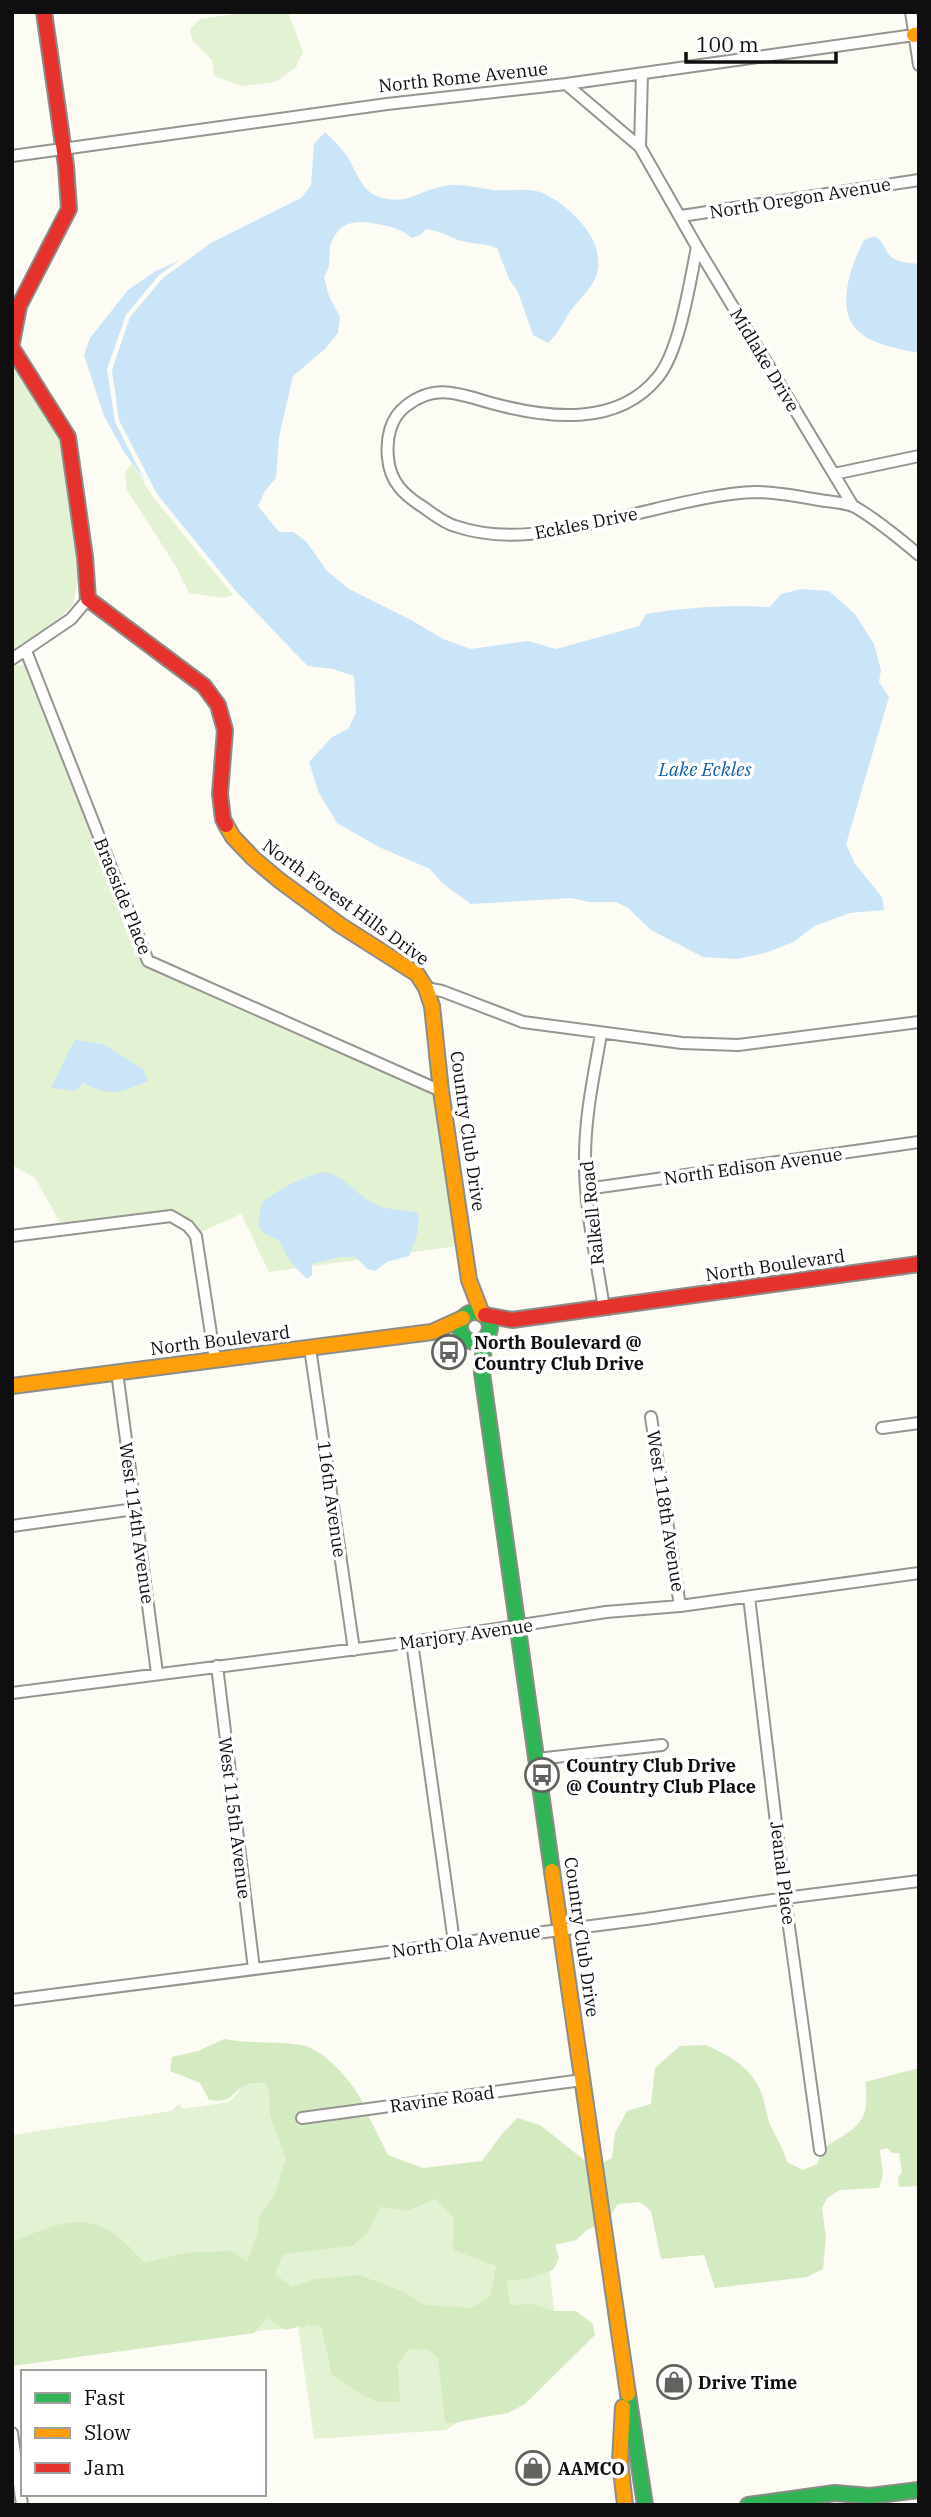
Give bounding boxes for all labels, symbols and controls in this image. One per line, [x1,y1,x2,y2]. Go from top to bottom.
scale bar [686,21,836,65]
text: 100 m [696,30,759,58]
street label: North Rome Avenue [377,57,549,97]
street label: North Oregon Avenue [708,172,892,224]
street label: Midlake Drive [725,304,805,416]
street label: Eckles Drive [532,502,640,544]
water label: Lake Eckles [657,757,752,781]
street label: Braeside Place [89,834,157,958]
street label: North Forest Hills Drive [258,834,434,970]
street label: Country Club Drive [445,1049,491,1213]
street label: North Edison Avenue [662,1142,844,1190]
street label: Ralkell Road [575,1159,609,1266]
street label: North Boulevard [704,1244,846,1286]
street label: North Boulevard [149,1320,291,1360]
place label: North Boulevard @ Country Club Drive [474,1331,644,1375]
bus stop icon: North Boulevard @ Country Club Drive [430,1333,468,1371]
street label: West 118th Avenue [642,1429,690,1593]
street label: 116th Avenue [312,1439,352,1559]
street label: West 114th Avenue [114,1441,160,1605]
street label: Marjory Avenue [398,1613,534,1655]
street label: West 115th Avenue [214,1736,256,1900]
place label: Country Club Drive @ Country Club Place [566,1754,756,1798]
bus stop icon: Country Club Drive @ Country Club Place [523,1756,561,1794]
street label: Jeanal Place [765,1820,801,1926]
street label: Country Club Drive [559,1855,605,2019]
street label: North Ola Avenue [390,1919,542,1963]
street label: Ravine Road [388,2080,496,2118]
shop icon: Drive Time [655,2363,693,2401]
legend [21,2370,266,2496]
place label: Drive Time [698,2371,797,2394]
text: Fast [84,2383,125,2411]
text: Slow [84,2418,131,2446]
shop icon: AAMCO [514,2449,552,2487]
text: Jam [84,2453,125,2481]
place label: AAMCO [558,2457,625,2480]

